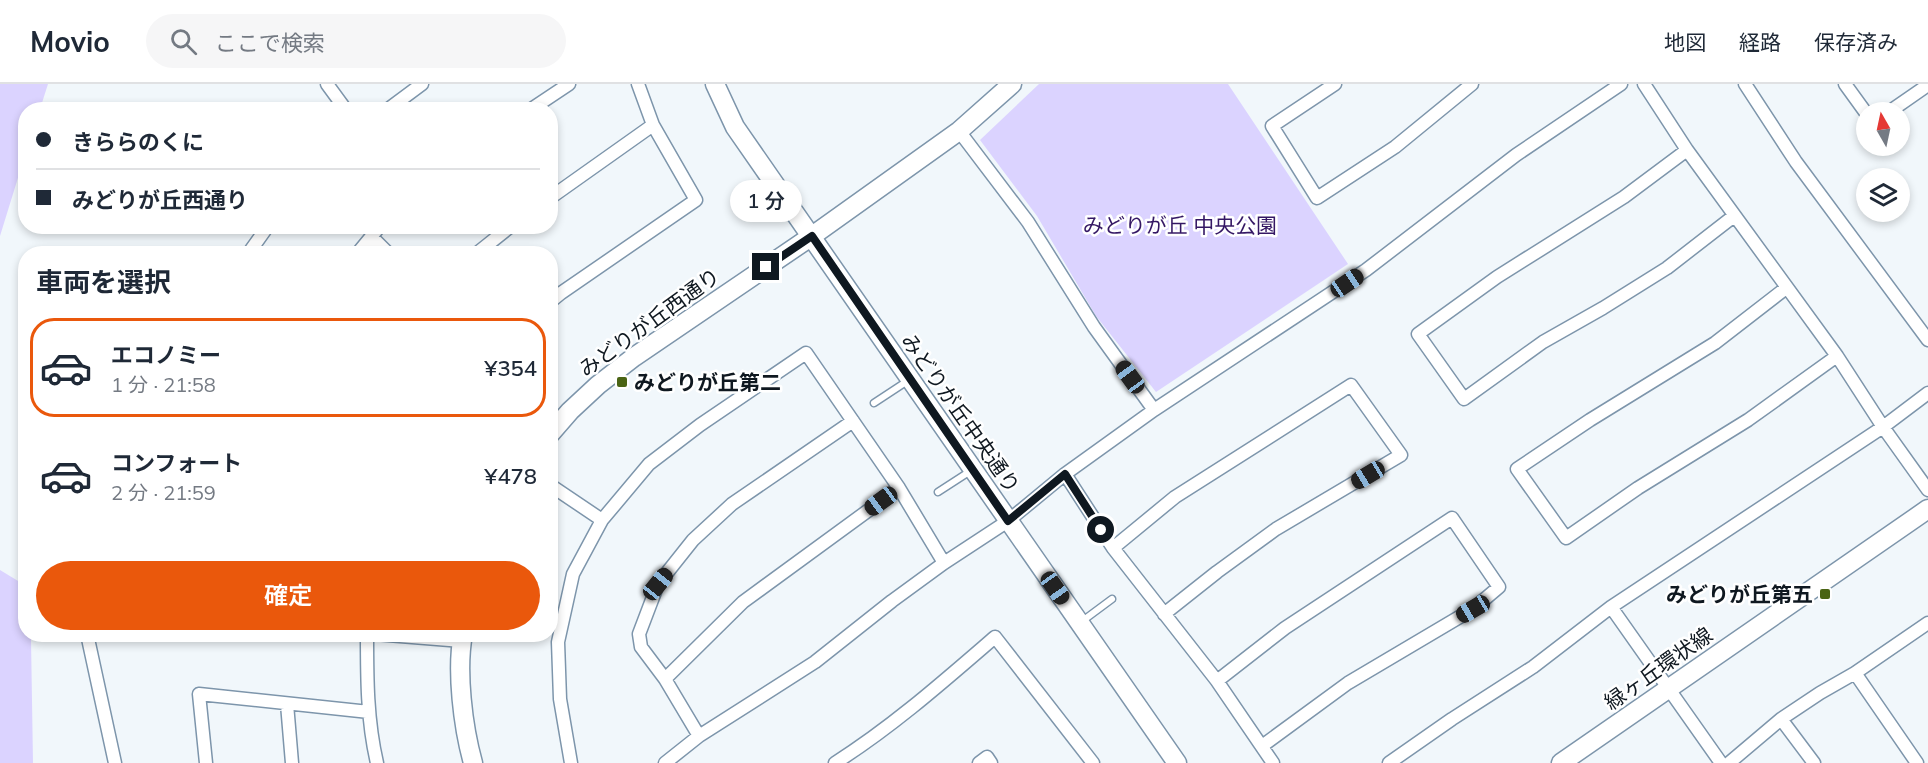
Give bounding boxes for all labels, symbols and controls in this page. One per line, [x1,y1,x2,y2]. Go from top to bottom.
search box [146,14,566,68]
text: Movio [30,24,110,59]
icon: search [167,25,200,58]
text: ここで検索 [215,29,325,57]
text: 地図 [1664,29,1706,55]
text: 経路 [1739,29,1781,55]
text: 保存済み [1814,29,1898,55]
north arrow [1856,102,1910,156]
map controls [1856,102,1910,222]
text: きららのくに [72,128,204,156]
button: layers [1856,168,1910,222]
callout: 1 分 [730,180,802,222]
text: みどりが丘西通り [72,186,248,214]
text: 1 分 [747,188,785,213]
park label: みどりが丘 中央公園 [1083,212,1277,238]
route end [752,253,779,280]
street label: みどりが丘西通り [573,262,725,382]
text: 車両を選択 [36,265,171,299]
car [1327,265,1367,301]
street label: みどりが丘中央通り [896,328,1026,498]
icon: car [39,341,93,395]
text: エコノミー [111,341,221,369]
text: ¥354 [484,354,537,382]
car [1112,357,1148,397]
place label: みどりが丘第二 [634,369,781,395]
text: 1 分 · 21:58 [111,372,216,397]
marker: みどりが丘第二 [615,375,629,389]
icon: car [39,449,93,503]
text: コンフォート [111,449,242,477]
car [1348,458,1388,492]
text: ¥478 [484,462,537,490]
text: 2 分 · 21:59 [111,480,216,505]
car [861,483,901,519]
route start [1087,516,1114,543]
button: 確定 [36,561,540,630]
car [640,564,676,604]
car [1037,568,1073,608]
place label: みどりが丘第五 [1666,581,1813,607]
marker: みどりが丘第五 [1818,587,1832,601]
car [1453,592,1493,626]
street label: 緑ヶ丘環状線 [1599,621,1717,715]

